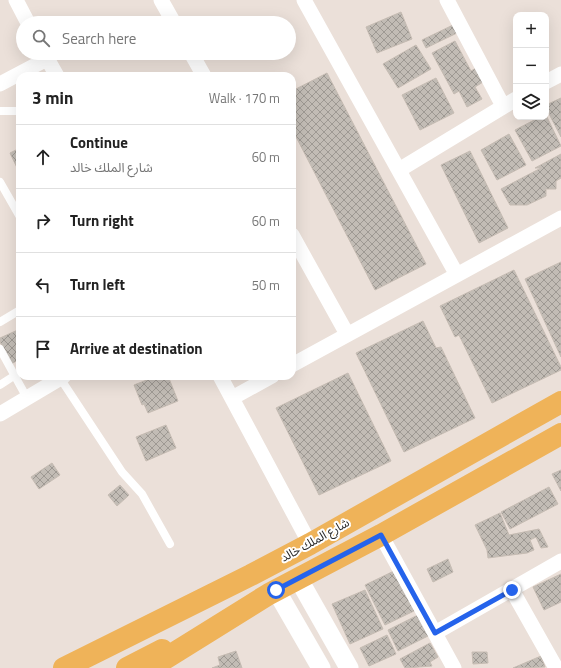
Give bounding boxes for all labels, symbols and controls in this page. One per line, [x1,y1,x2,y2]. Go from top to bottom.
map controls [513,12,549,120]
button: + [513,12,549,48]
search box [16,16,296,60]
icon: search [30,27,52,49]
text: Search here [62,27,136,50]
button: − [513,48,549,84]
button: layers [513,84,549,120]
text: 3 min [32,85,73,111]
text: Walk · 170 m [209,88,280,108]
text: Continue [70,131,128,154]
icon: ahead [32,146,54,168]
text: 60 m [252,147,280,167]
text: شارع الملك خالد [70,157,153,177]
text: Turn right [70,209,134,232]
icon: right [32,210,54,232]
text: 60 m [252,211,280,231]
text: Turn left [70,273,125,296]
icon: left [32,274,54,296]
text: 50 m [252,275,280,295]
text: Arrive at destination [70,337,203,360]
icon: arrive [32,338,54,360]
street label: شارع الملك خالد [277,513,353,566]
route start [267,581,285,599]
route end [503,581,521,599]

